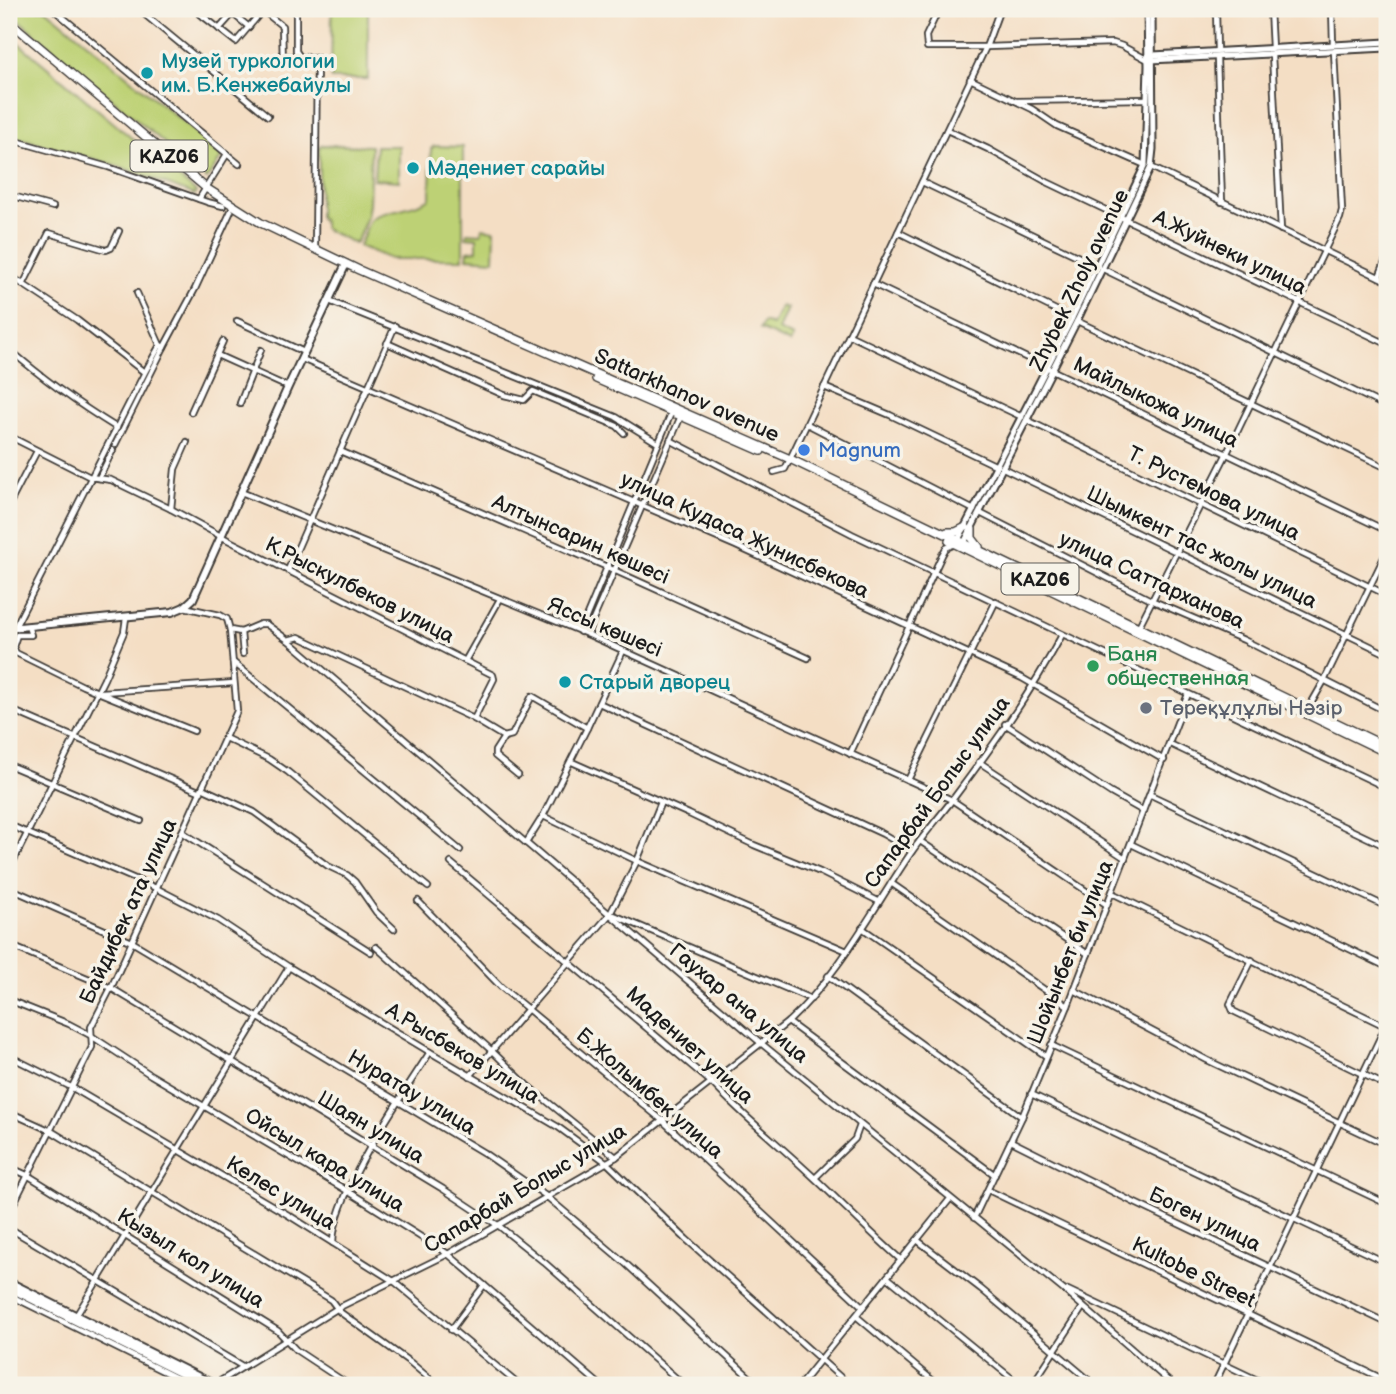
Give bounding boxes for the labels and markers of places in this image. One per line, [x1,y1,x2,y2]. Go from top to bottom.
place label: Музей туркологии им. Б.Кенжебайулы [161,49,351,98]
marker: Музей туркологии им. Б.Кенжебайулы [139,65,155,81]
place label: Мәдениет сарайы [427,156,605,181]
marker: Мәдениет сарайы [405,160,421,176]
place label: Magnum [818,438,901,463]
marker: Magnum [796,442,812,458]
place label: Баня общественная [1107,642,1249,691]
marker: Баня общественная [1085,658,1101,674]
place label: Старый дворец [579,670,730,695]
marker: Старый дворец [557,674,573,690]
place label: Төреқұлұлы Нәзір [1160,696,1343,721]
marker: Төреқұлұлы Нәзір [1138,700,1154,716]

